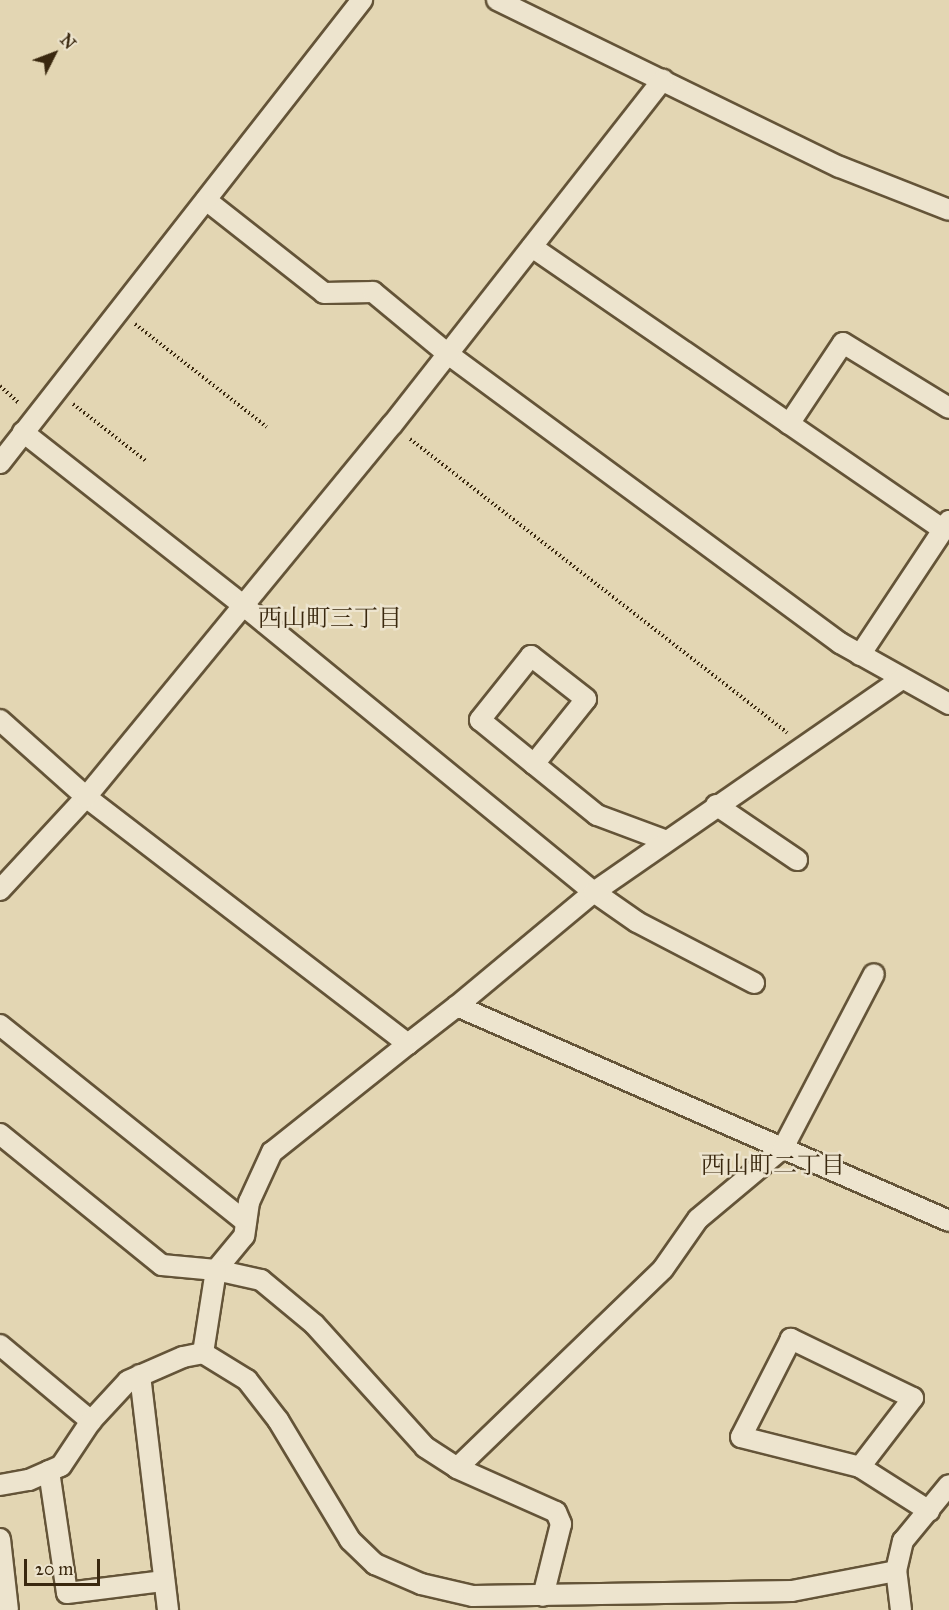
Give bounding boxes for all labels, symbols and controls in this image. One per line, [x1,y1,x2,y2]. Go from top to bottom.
north arrow [24,24,84,84]
text: N [56,30,79,53]
district label: 西山町三丁目 [258,605,402,633]
district label: 西山町二丁目 [701,1152,845,1180]
scale bar [27,1547,104,1585]
text: 20 m [35,1558,73,1580]

